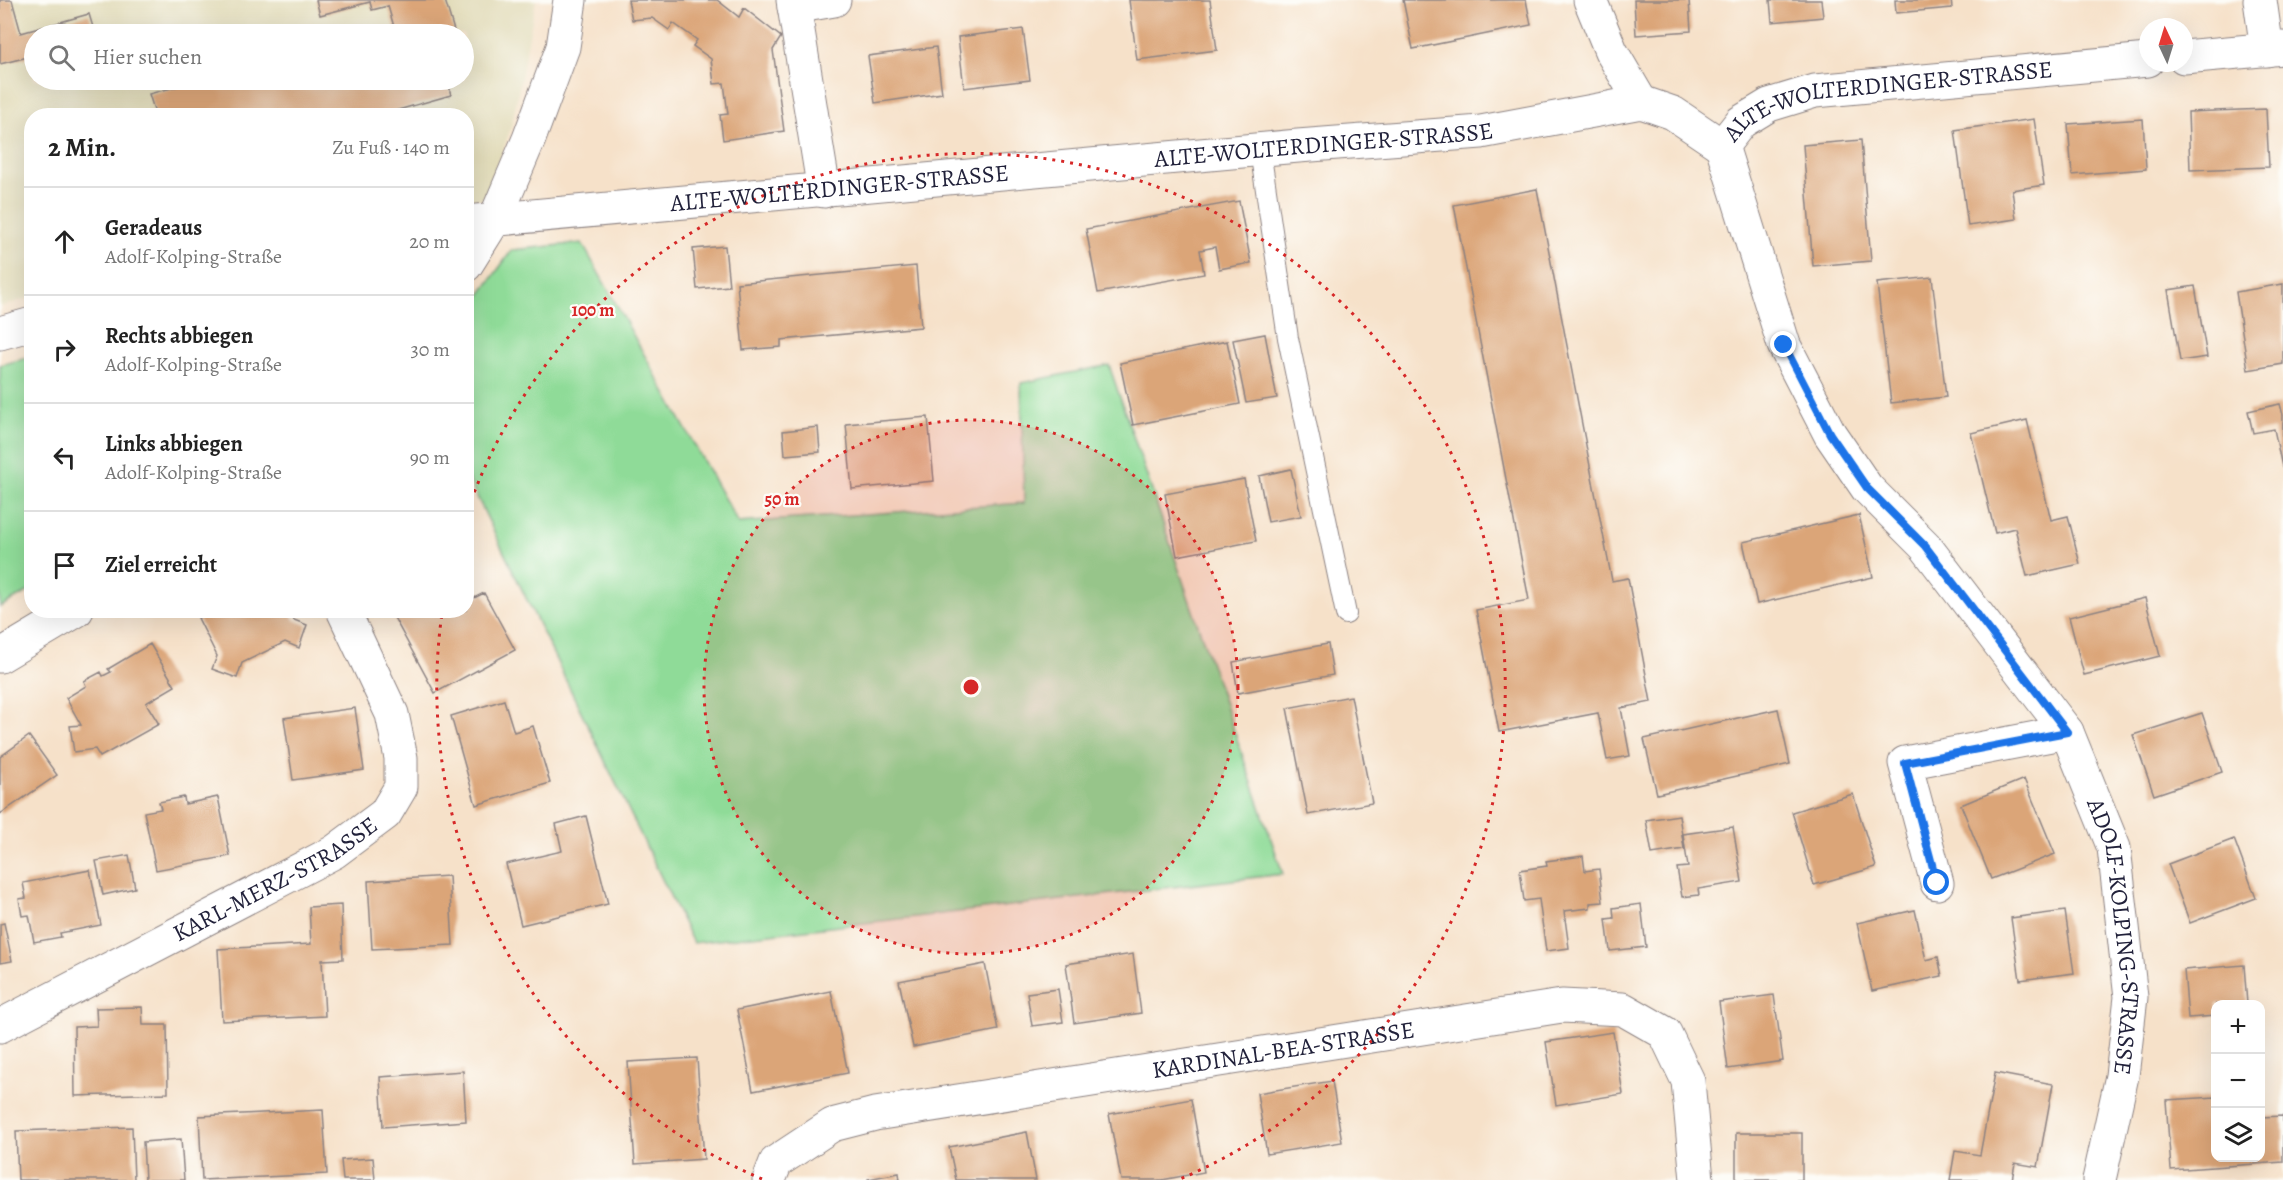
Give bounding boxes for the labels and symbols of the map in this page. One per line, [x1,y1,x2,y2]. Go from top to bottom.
north arrow [2139,18,2193,72]
street label: ALTE-WOLTERDINGER-STRASSE [1715,53,2054,149]
street label: ALTE-WOLTERDINGER-STRASSE [1152,114,1496,175]
street label: ALTE-WOLTERDINGER-STRASSE [668,156,1010,219]
text: 100 m [572,298,614,322]
route end [1770,331,1796,357]
text: 50 m [765,487,799,511]
centre of rings [961,677,981,697]
street label: ADOLF-KOLPING-STRASSE [2079,792,2147,1077]
street label: KARL-MERZ-STRASSE [167,809,384,949]
route start [1923,869,1949,895]
street label: KARDINAL-BEA-STRASSE [1150,1013,1417,1086]

